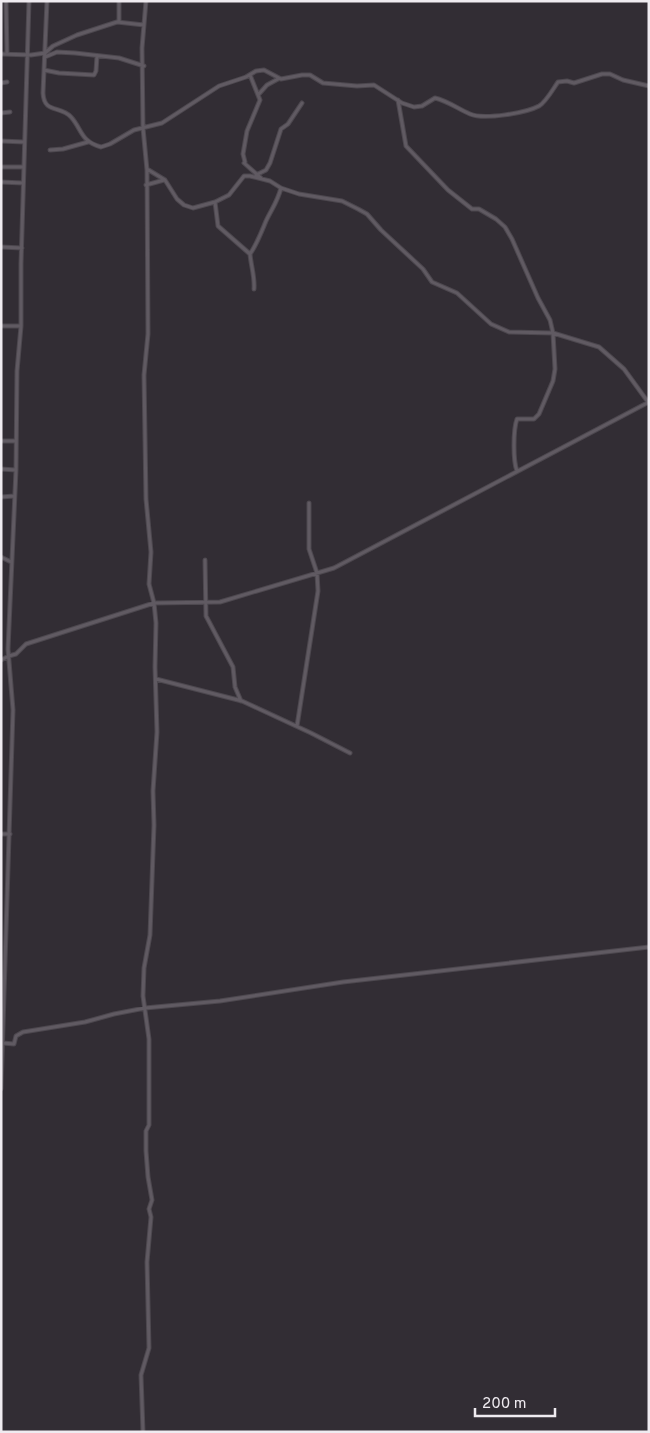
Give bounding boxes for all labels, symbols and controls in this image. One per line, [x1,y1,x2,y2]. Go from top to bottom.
scale bar [475,1386,555,1418]
text: 200 m [482,1395,527,1414]

